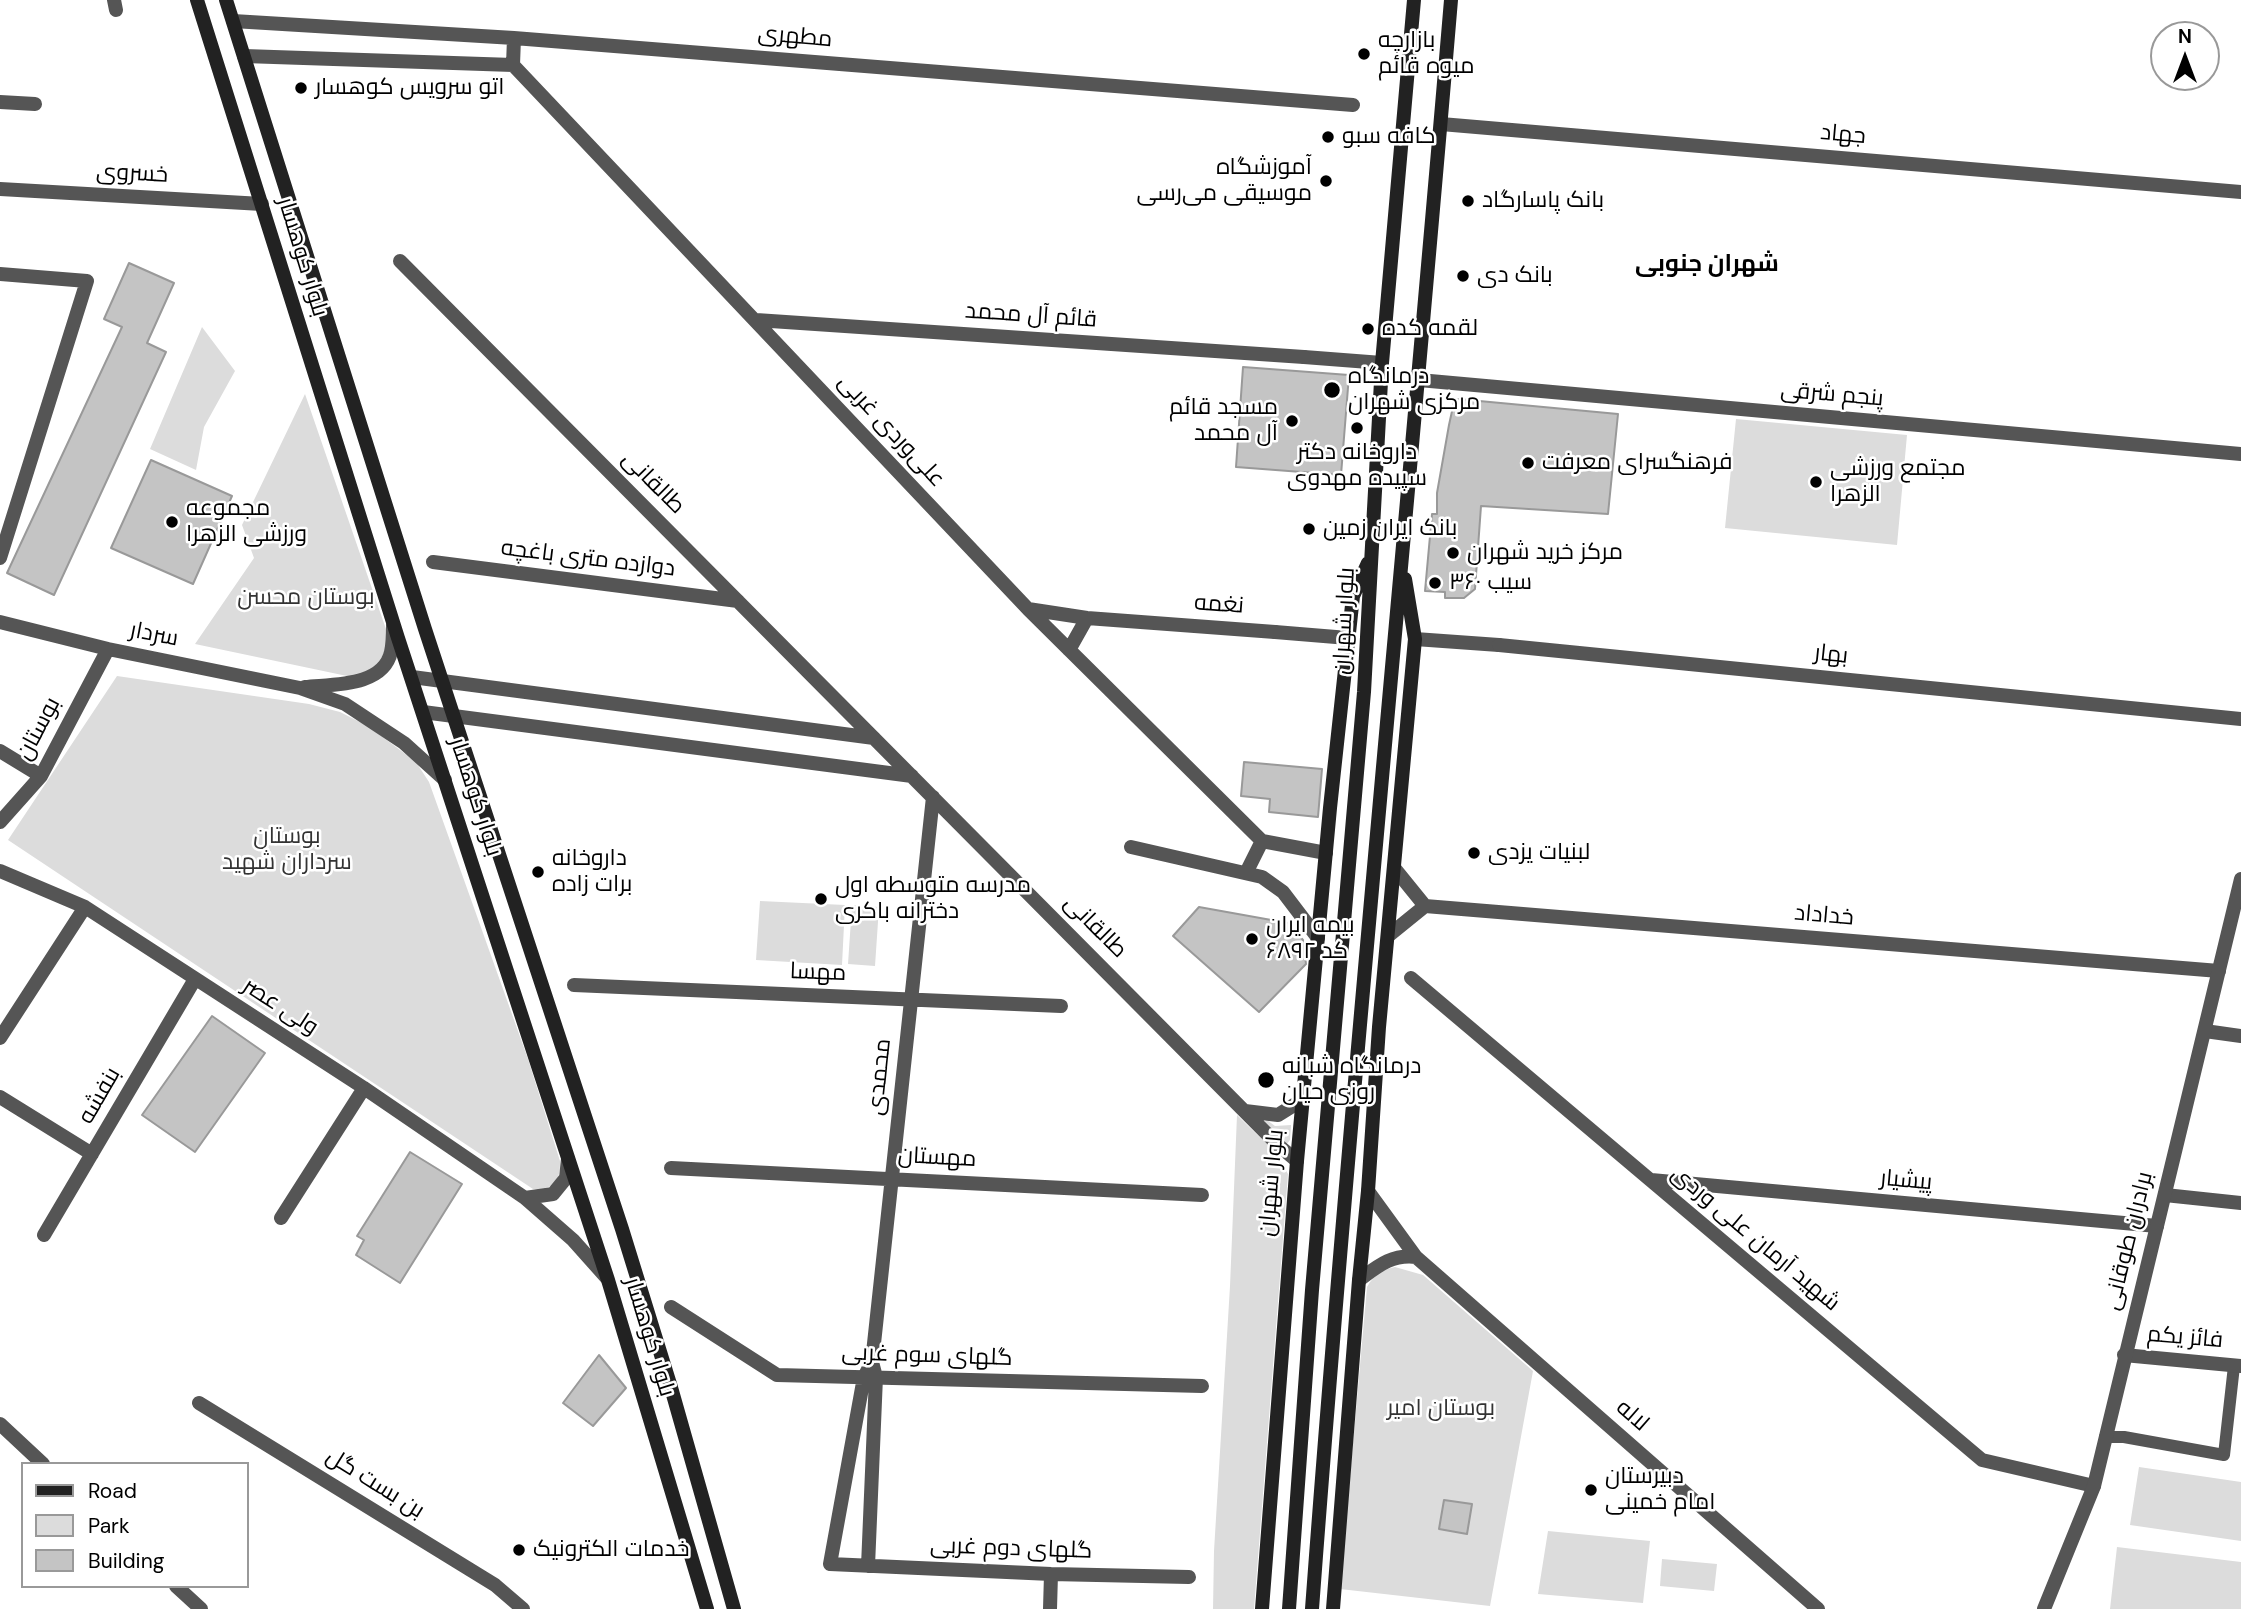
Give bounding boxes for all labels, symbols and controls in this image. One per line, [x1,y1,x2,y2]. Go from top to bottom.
street label: مطهری [757,20,833,54]
north arrow [2150,21,2220,91]
text: N [2178,24,2192,49]
place label: بازارچه میوه قائم [1378,27,1474,81]
marker: بازارچه میوه قائم [1356,46,1372,62]
place label: اتو سرویس کوهسار [315,74,504,102]
marker: اتو سرویس کوهسار [293,80,309,96]
street label: جهاد [1819,119,1867,151]
place label: کافه سبو [1342,123,1436,151]
marker: کافه سبو [1320,129,1336,145]
place label: آموزشگاه موسیقی می‌رسی [1137,154,1312,208]
street label: خسروی [95,158,169,190]
marker: آموزشگاه موسیقی می‌رسی [1318,173,1334,189]
place label: بانک پاسارگاد [1482,187,1604,215]
marker: بانک پاسارگاد [1460,193,1476,209]
street label: بلوار کوهسار [271,194,333,320]
district label: شهران جنوبی [1635,251,1779,279]
place label: بانک دی [1477,262,1553,290]
marker: بانک دی [1455,268,1471,284]
street label: قائم آل محمد [964,298,1098,334]
place label: لقمه کده [1382,315,1478,343]
marker: لقمه کده [1360,321,1376,337]
place label: درمانگاه مرکزی شهران [1348,363,1480,417]
street label: علی‌وردی غربی [832,369,950,493]
street label: پنجم شرقی [1779,377,1885,413]
marker: درمانگاه مرکزی شهران [1322,380,1342,400]
place label: مسجد قائم آل محمد [1169,394,1278,448]
marker: مسجد قائم آل محمد [1284,413,1300,429]
marker: داروخانه دکتر سپیده مهدوی [1349,420,1365,436]
place label: داروخانه دکتر سپیده مهدوی [1287,439,1427,493]
street label: طالقانی [616,446,690,520]
place label: فرهنگسرای معرفت [1542,449,1732,477]
marker: فرهنگسرای معرفت [1520,455,1536,471]
place label: مجتمع ورزشی الزهرا [1830,455,1966,509]
marker: مجتمع ورزشی الزهرا [1808,474,1824,490]
place label: مجموعه ورزشی الزهرا [186,495,307,549]
marker: مجموعه ورزشی الزهرا [164,514,180,530]
place label: بانک ایران زمین [1323,515,1457,543]
marker: بانک ایران زمین [1301,521,1317,537]
street label: دوازده متری باغچه [499,535,677,583]
place label: مرکز خرید شهران [1467,539,1623,567]
marker: مرکز خرید شهران [1445,545,1461,561]
street label: بلوار شهران [1328,567,1362,675]
place label: سیب ۳۶۰ [1449,569,1532,597]
marker: سیب ۳۶۰ [1427,575,1443,591]
park label: بوستان محسن [237,584,375,612]
street label: نغمه [1193,590,1245,620]
street label: سردار [127,617,181,653]
street label: بهار [1813,639,1849,671]
street label: بوستان [11,693,67,765]
street label: بلوار کوهسار [443,734,507,860]
park label: بوستان سرداران شهید [222,823,352,877]
place label: لبنیات یزدی [1488,839,1590,867]
place label: داروخانه برات زاده [552,845,632,899]
marker: لبنیات یزدی [1466,845,1482,861]
marker: داروخانه برات زاده [530,864,546,880]
place label: مدرسه متوسطه اول دخترانه باکری [835,872,1031,926]
street label: طالقانی [1058,890,1132,964]
marker: مدرسه متوسطه اول دخترانه باکری [813,891,829,907]
street label: خداداد [1793,900,1855,932]
place label: بیمه ایران کد ۶۸۹۲ [1266,912,1355,966]
marker: بیمه ایران کد ۶۸۹۲ [1244,931,1260,947]
street label: مهسا [789,958,847,988]
street label: ولی عصر [237,972,323,1042]
street label: محمدی [862,1037,898,1117]
place label: درمانگاه شبانه روزی حیان [1282,1053,1421,1107]
street label: بنفشه [73,1063,127,1129]
marker: درمانگاه شبانه روزی حیان [1256,1070,1276,1090]
street label: بلوار شهران [1254,1128,1290,1238]
street label: مهستان [897,1142,977,1174]
street label: شهید آرمان علی وردی [1665,1160,1845,1318]
street label: پیشیار [1879,1165,1933,1197]
street label: برادران طوقانی [2098,1169,2160,1313]
street label: بلوار کوهسار [618,1274,680,1400]
street label: فائز یکم [2146,1321,2224,1355]
street label: گلهای سوم غربی [841,1339,1013,1373]
street label: لاله [1610,1394,1654,1438]
park label: بوستان امیر [1387,1395,1495,1423]
street label: بن بست گل [321,1443,429,1525]
legend [21,1462,248,1588]
place label: دبیرستان امام خمینی [1605,1463,1715,1517]
text: Road [88,1477,137,1505]
marker: دبیرستان امام خمینی [1583,1482,1599,1498]
text: Park [88,1512,129,1540]
street label: گلهای دوم غربی [929,1532,1093,1566]
place label: خدمات الکترونیک [533,1536,689,1564]
marker: خدمات الکترونیک [511,1542,527,1558]
text: Building [88,1547,164,1575]

